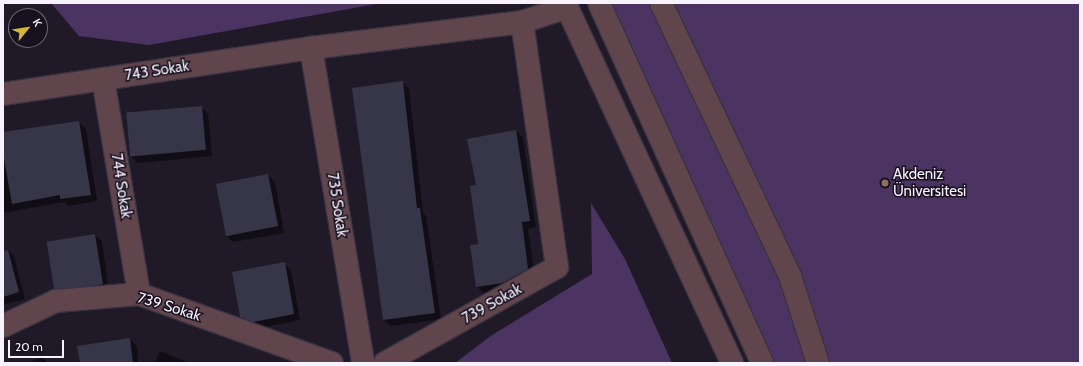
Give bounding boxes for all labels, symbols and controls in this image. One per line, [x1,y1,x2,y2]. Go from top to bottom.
north arrow [8,8,48,48]
text: K [30,16,45,29]
street label: 743 Sokak [124,57,190,85]
street label: 744 Sokak [107,152,135,220]
place label: Akdeniz Üniversitesi [893,165,966,200]
street label: 735 Sokak [323,172,351,238]
marker: Akdeniz Üniversitesi [880,178,890,188]
street label: 739 Sokak [459,280,525,328]
street label: 739 Sokak [135,289,203,325]
scale bar [10,332,66,358]
text: 20 m [15,339,43,354]

